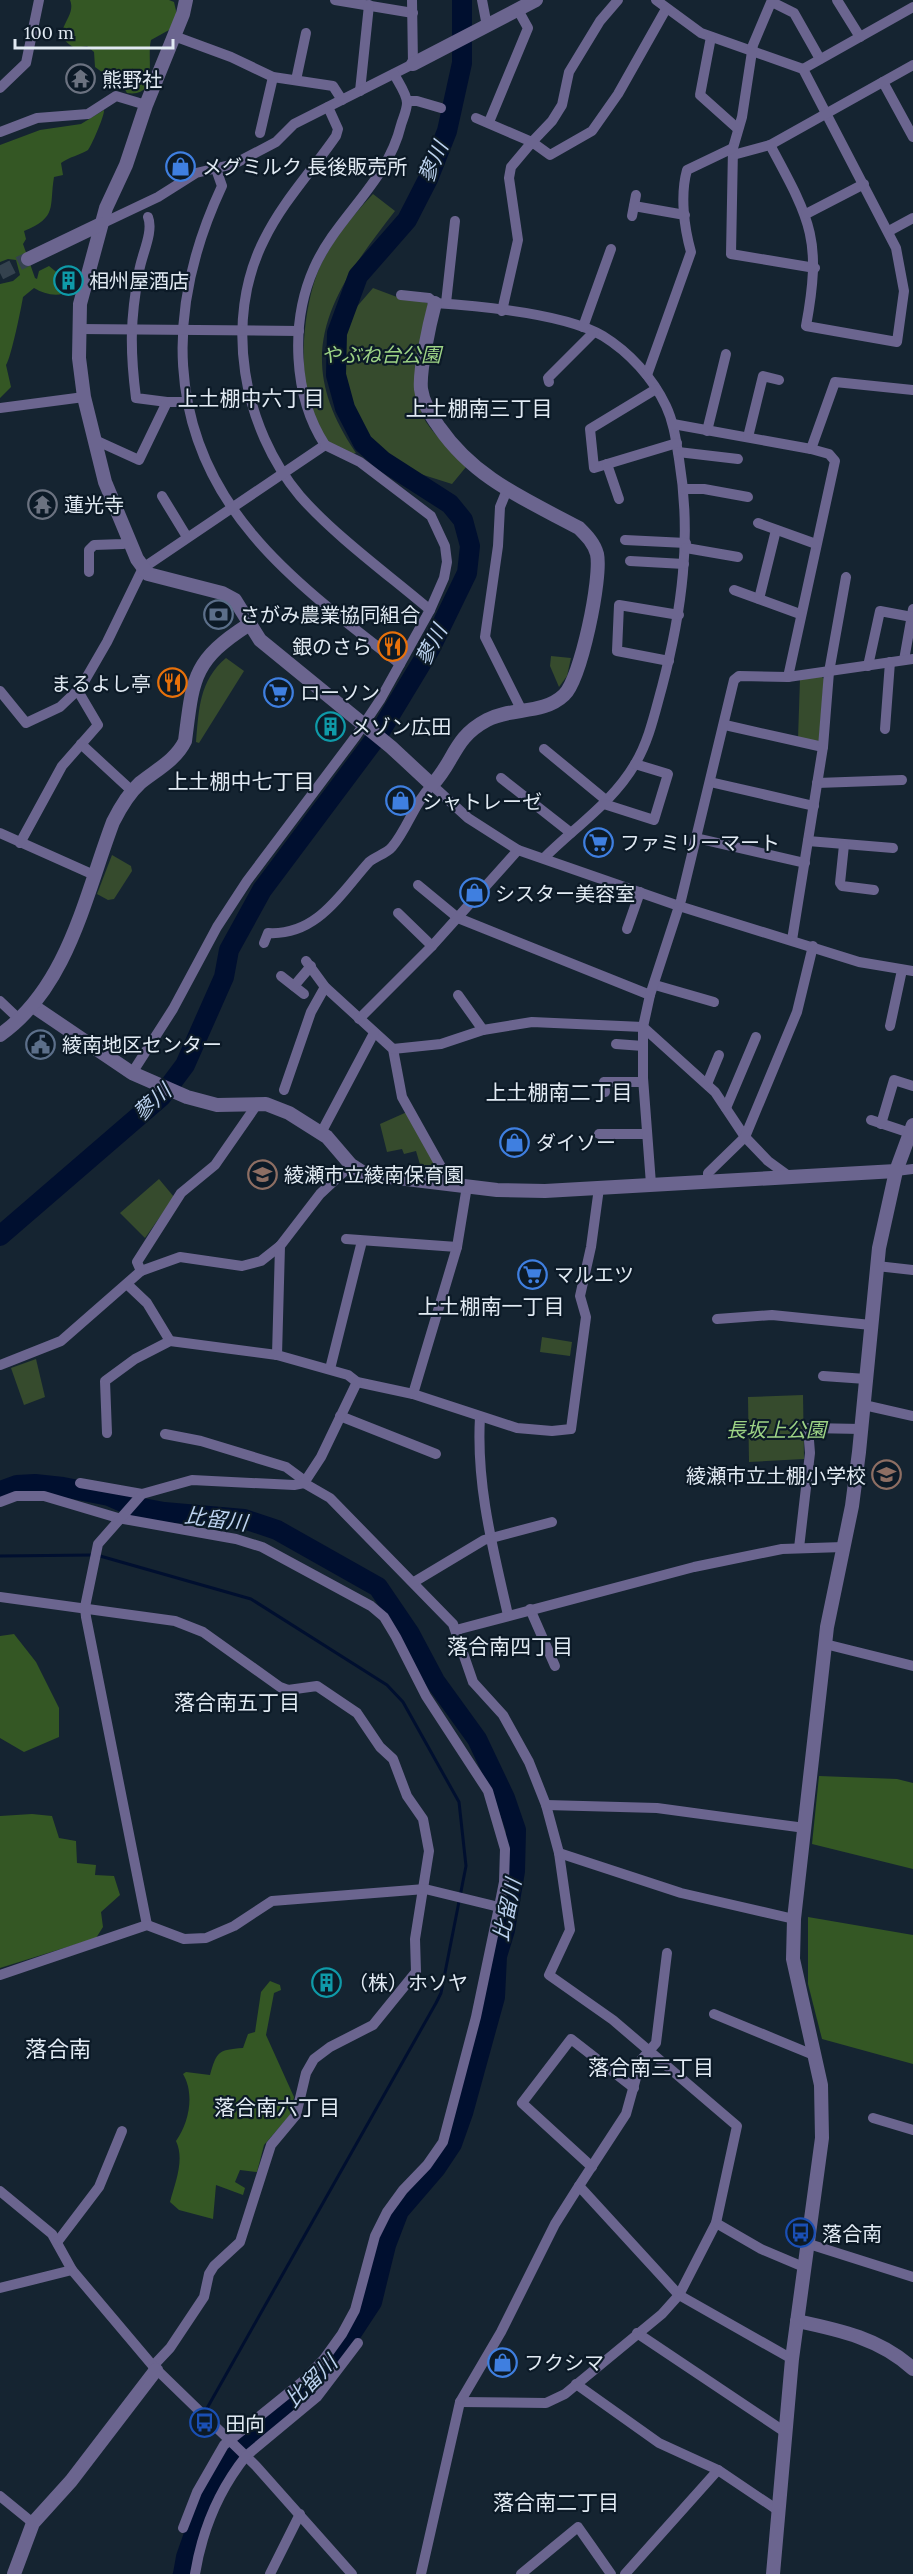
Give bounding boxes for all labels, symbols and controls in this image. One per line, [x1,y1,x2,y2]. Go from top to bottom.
scale bar [15,12,172,50]
text: 100 m [24,21,74,44]
temple icon: 熊野社 [65,63,97,95]
place label: 熊野社 [102,67,162,92]
water label: 蓼川 [412,135,455,187]
shop icon: メグミルク 長後販売所 [165,150,197,182]
place label: メグミルク 長後販売所 [202,154,407,179]
building icon: 相州屋酒店 [52,264,84,296]
place label: 相州屋酒店 [89,268,189,293]
park label: やぶね台公園 [321,342,444,367]
district label: 上土棚中六丁目 [178,385,325,412]
district label: 上土棚南三丁目 [406,395,553,422]
temple icon: 蓮光寺 [27,488,59,520]
place label: 蓮光寺 [64,492,124,517]
bank icon: さがみ農業協同組合 [203,598,235,630]
place label: さがみ農業協同組合 [240,602,420,627]
water label: 蓼川 [409,618,454,670]
restaurant icon: 銀のさら [377,630,409,662]
place label: 銀のさら [292,634,372,659]
restaurant icon: まるよし亭 [156,667,188,699]
place label: まるよし亭 [51,671,151,696]
supermarket icon: ローソン [263,676,295,708]
place label: ローソン [300,680,380,705]
building icon: メゾン広田 [314,710,346,742]
place label: メゾン広田 [351,714,451,739]
district label: 上土棚中七丁目 [168,768,315,795]
shop icon: シャトレーゼ [385,785,417,817]
place label: シャトレーゼ [422,789,542,814]
supermarket icon: ファミリーマート [583,826,615,858]
place label: ファミリーマート [620,830,780,855]
shop icon: シスター美容室 [458,877,490,909]
place label: シスター美容室 [495,881,635,906]
public building icon: 綾南地区センター [25,1028,57,1060]
place label: 綾南地区センター [62,1032,222,1057]
water label: 蓼川 [127,1077,178,1126]
district label: 上土棚南二丁目 [486,1079,633,1106]
shop icon: ダイソー [499,1126,531,1158]
place label: ダイソー [536,1130,616,1155]
school or university icon: 綾瀬市立綾南保育園 [247,1158,279,1190]
place label: 綾瀬市立綾南保育園 [284,1162,464,1187]
supermarket icon: マルエツ [517,1258,549,1290]
place label: マルエツ [554,1262,634,1287]
district label: 上土棚南一丁目 [418,1293,565,1320]
park label: 長坂上公園 [726,1417,829,1442]
school or university icon: 綾瀬市立土棚小学校 [871,1459,903,1491]
place label: 綾瀬市立土棚小学校 [686,1463,866,1488]
water label: 比留川 [183,1502,251,1536]
district label: 落合南四丁目 [447,1633,573,1660]
district label: 落合南五丁目 [174,1689,300,1716]
water label: 比留川 [487,1874,527,1944]
building icon: （株）ホソヤ [311,1966,343,1998]
place label: （株）ホソヤ [348,1970,468,1995]
district label: 落合南 [25,2035,91,2063]
district label: 落合南三丁目 [588,2054,714,2081]
district label: 落合南六丁目 [214,2094,340,2121]
bus stop icon: 落合南 [785,2217,817,2249]
place label: 落合南 [822,2221,882,2246]
shop icon: フクシマ [487,2346,519,2378]
water label: 比留川 [279,2348,344,2413]
place label: フクシマ [524,2350,604,2375]
bus stop icon: 田向 [188,2407,220,2439]
place label: 田向 [225,2411,265,2436]
district label: 落合南二丁目 [493,2489,619,2516]

